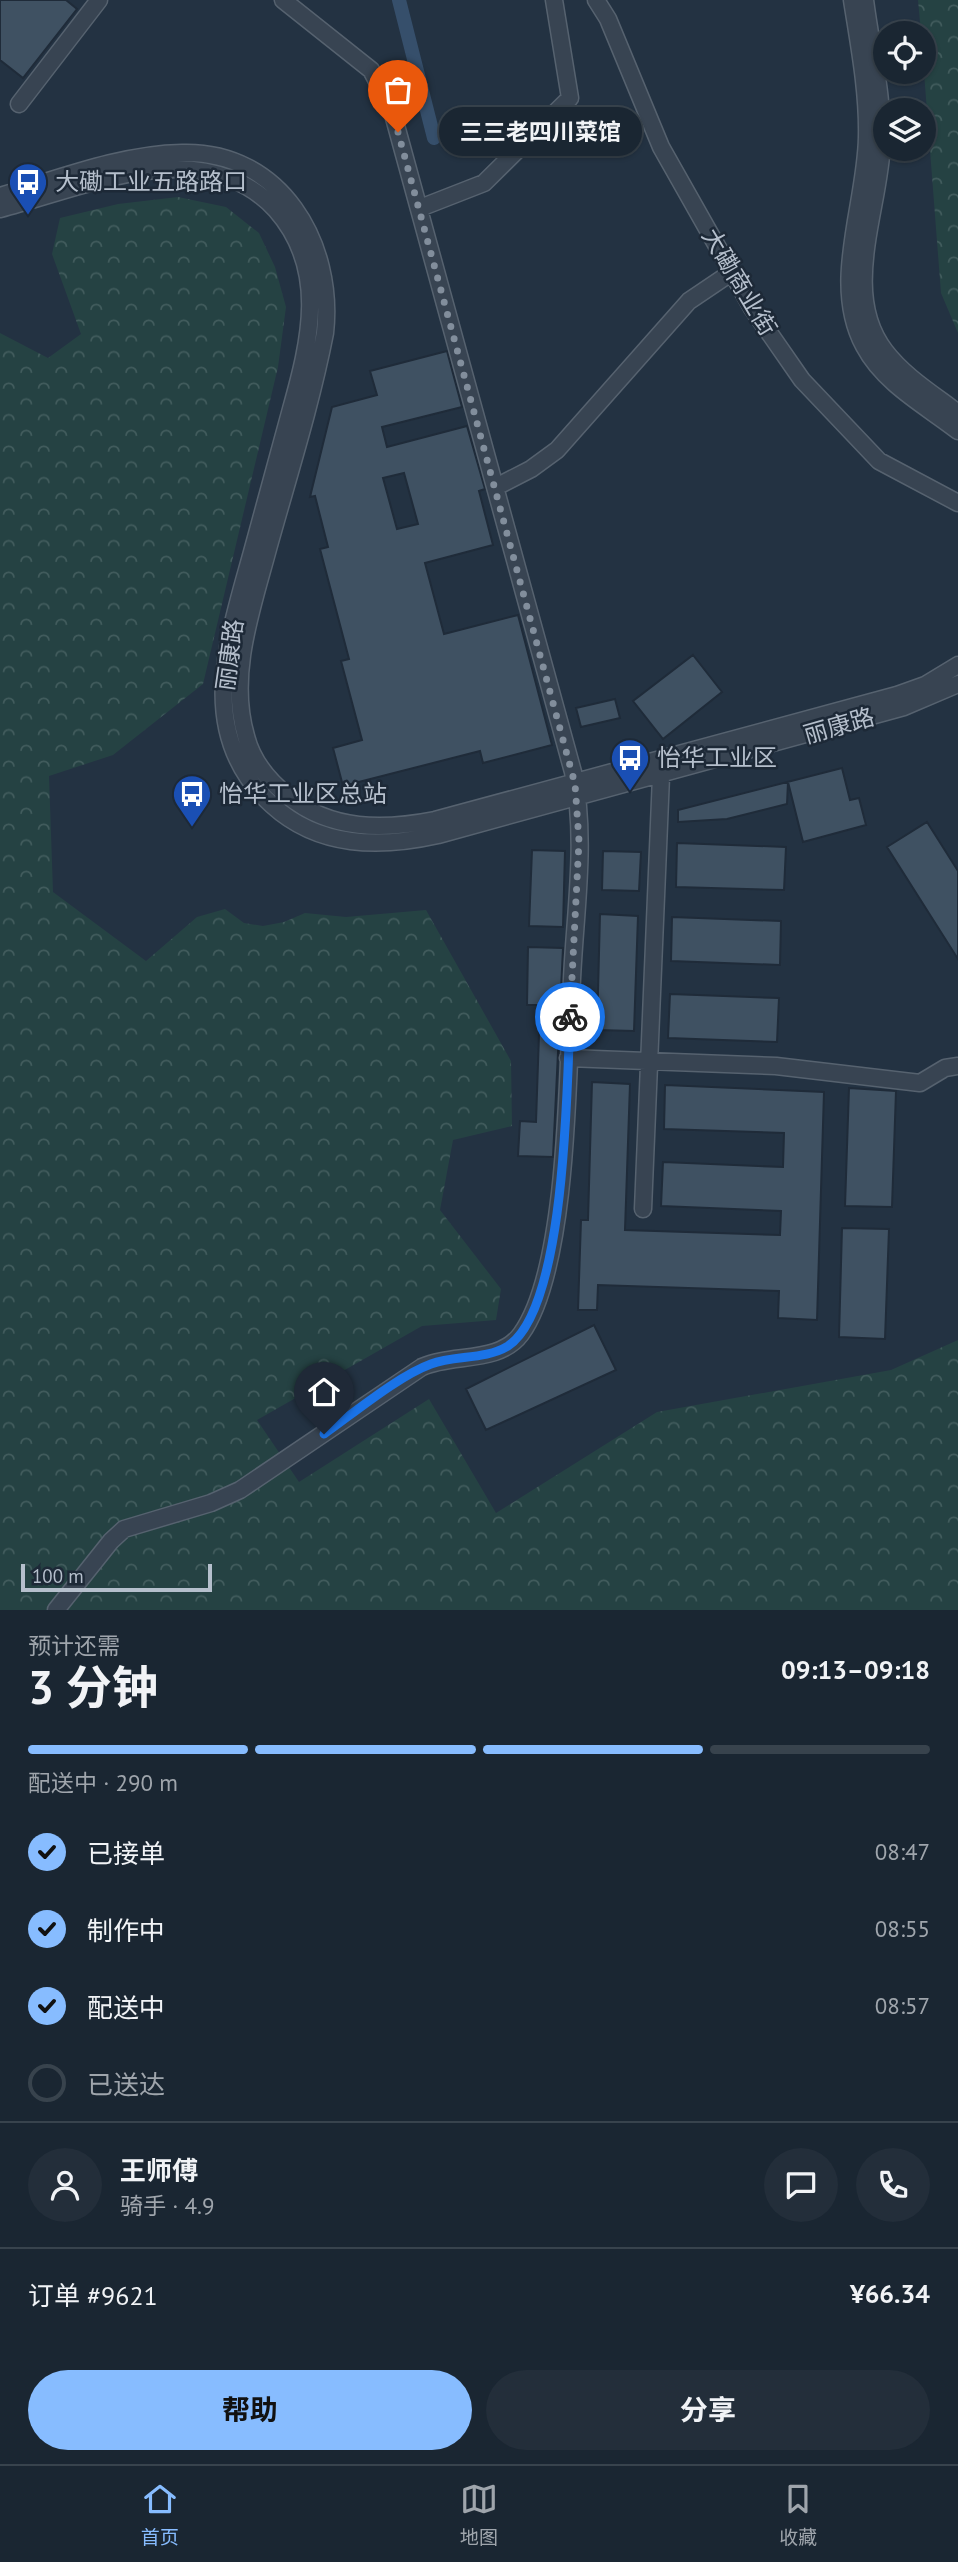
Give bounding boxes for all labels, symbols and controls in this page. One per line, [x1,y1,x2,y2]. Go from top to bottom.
map controls [873,21,936,161]
button: locate [873,21,936,84]
pin [368,60,428,132]
icon: bag [379,71,417,109]
button: layers [873,98,936,161]
callout: 三三老四川菜馆 [440,108,643,156]
text: 三三老四川菜馆 [460,117,621,146]
bus stop icon: 大磡工业五路路口 [7,161,49,216]
place label: 大磡工业五路路口 [55,166,247,197]
street label: 大磡商业街 [695,222,784,341]
street label: 丽康路 [209,617,250,693]
street label: 丽康路 [800,701,878,750]
bus stop icon: 怡华工业区 [609,737,651,792]
place label: 怡华工业区 [657,742,777,773]
bus stop icon: 怡华工业区总站 [171,773,213,828]
place label: 怡华工业区总站 [219,778,387,809]
courier [535,982,605,1052]
icon: bike [551,998,589,1036]
pin [294,1362,354,1434]
icon: home [305,1373,343,1411]
scale bar [21,1561,212,1593]
text: 100 m [32,1564,84,1588]
text: 预计还需 [28,1631,120,1660]
text: 09:13–09:18 [781,1653,930,1686]
text: 3 分钟 [28,1657,158,1717]
text: 配送中 · 290 m [28,1768,178,1797]
icon: check [28,1833,66,1871]
text: 已接单 [87,1837,165,1870]
text: 08:47 [875,1837,930,1866]
icon: check [28,1910,66,1948]
text: 制作中 [87,1914,165,1947]
text: 08:55 [875,1914,930,1943]
icon: check [28,1987,66,2025]
text: 配送中 [87,1991,165,2024]
text: 08:57 [875,1991,930,2020]
text: 已送达 [87,2068,165,2101]
button: person [28,2148,102,2222]
button: chat [764,2148,838,2222]
button: phone [856,2148,930,2222]
text: 王师傅 [120,2154,198,2187]
text: 骑手 · 4.9 [120,2191,214,2220]
text: ¥66.34 [850,2277,930,2310]
text: 订单 #9621 [28,2279,158,2312]
button: 帮助 [28,2370,472,2450]
button: 分享 [486,2370,930,2450]
tab: 首页 [141,2480,179,2549]
tab: 地图 [460,2480,498,2549]
tab: 收藏 [779,2480,817,2549]

